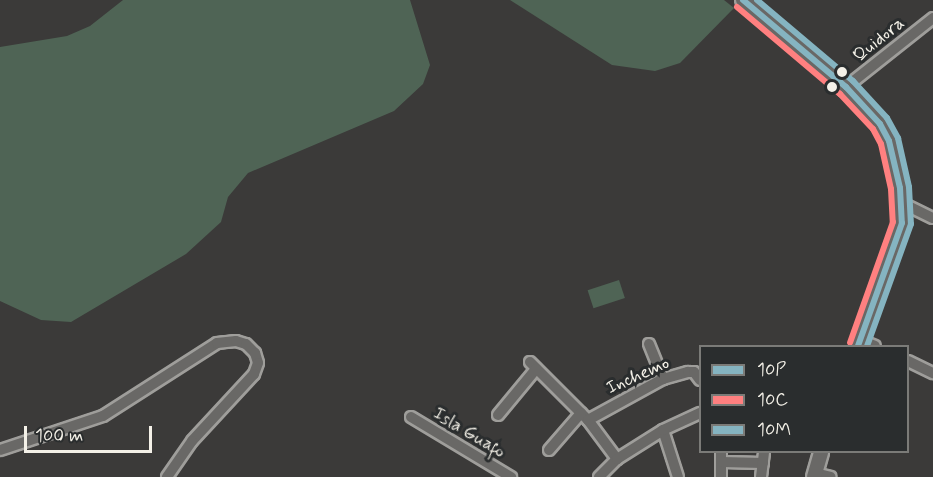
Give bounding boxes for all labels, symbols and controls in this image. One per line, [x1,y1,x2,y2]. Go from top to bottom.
street label: Quidora [849,13,909,67]
unlabelled marker [836,66,848,78]
unlabelled marker [826,81,838,93]
legend [699,345,909,453]
street label: Inchemo [603,353,673,399]
text: 10P [757,358,786,382]
text: 10C [757,388,788,412]
street label: Isla Guafo [430,404,508,462]
scale bar [27,414,154,452]
text: 10M [757,418,791,442]
text: 100 m [35,424,83,448]

